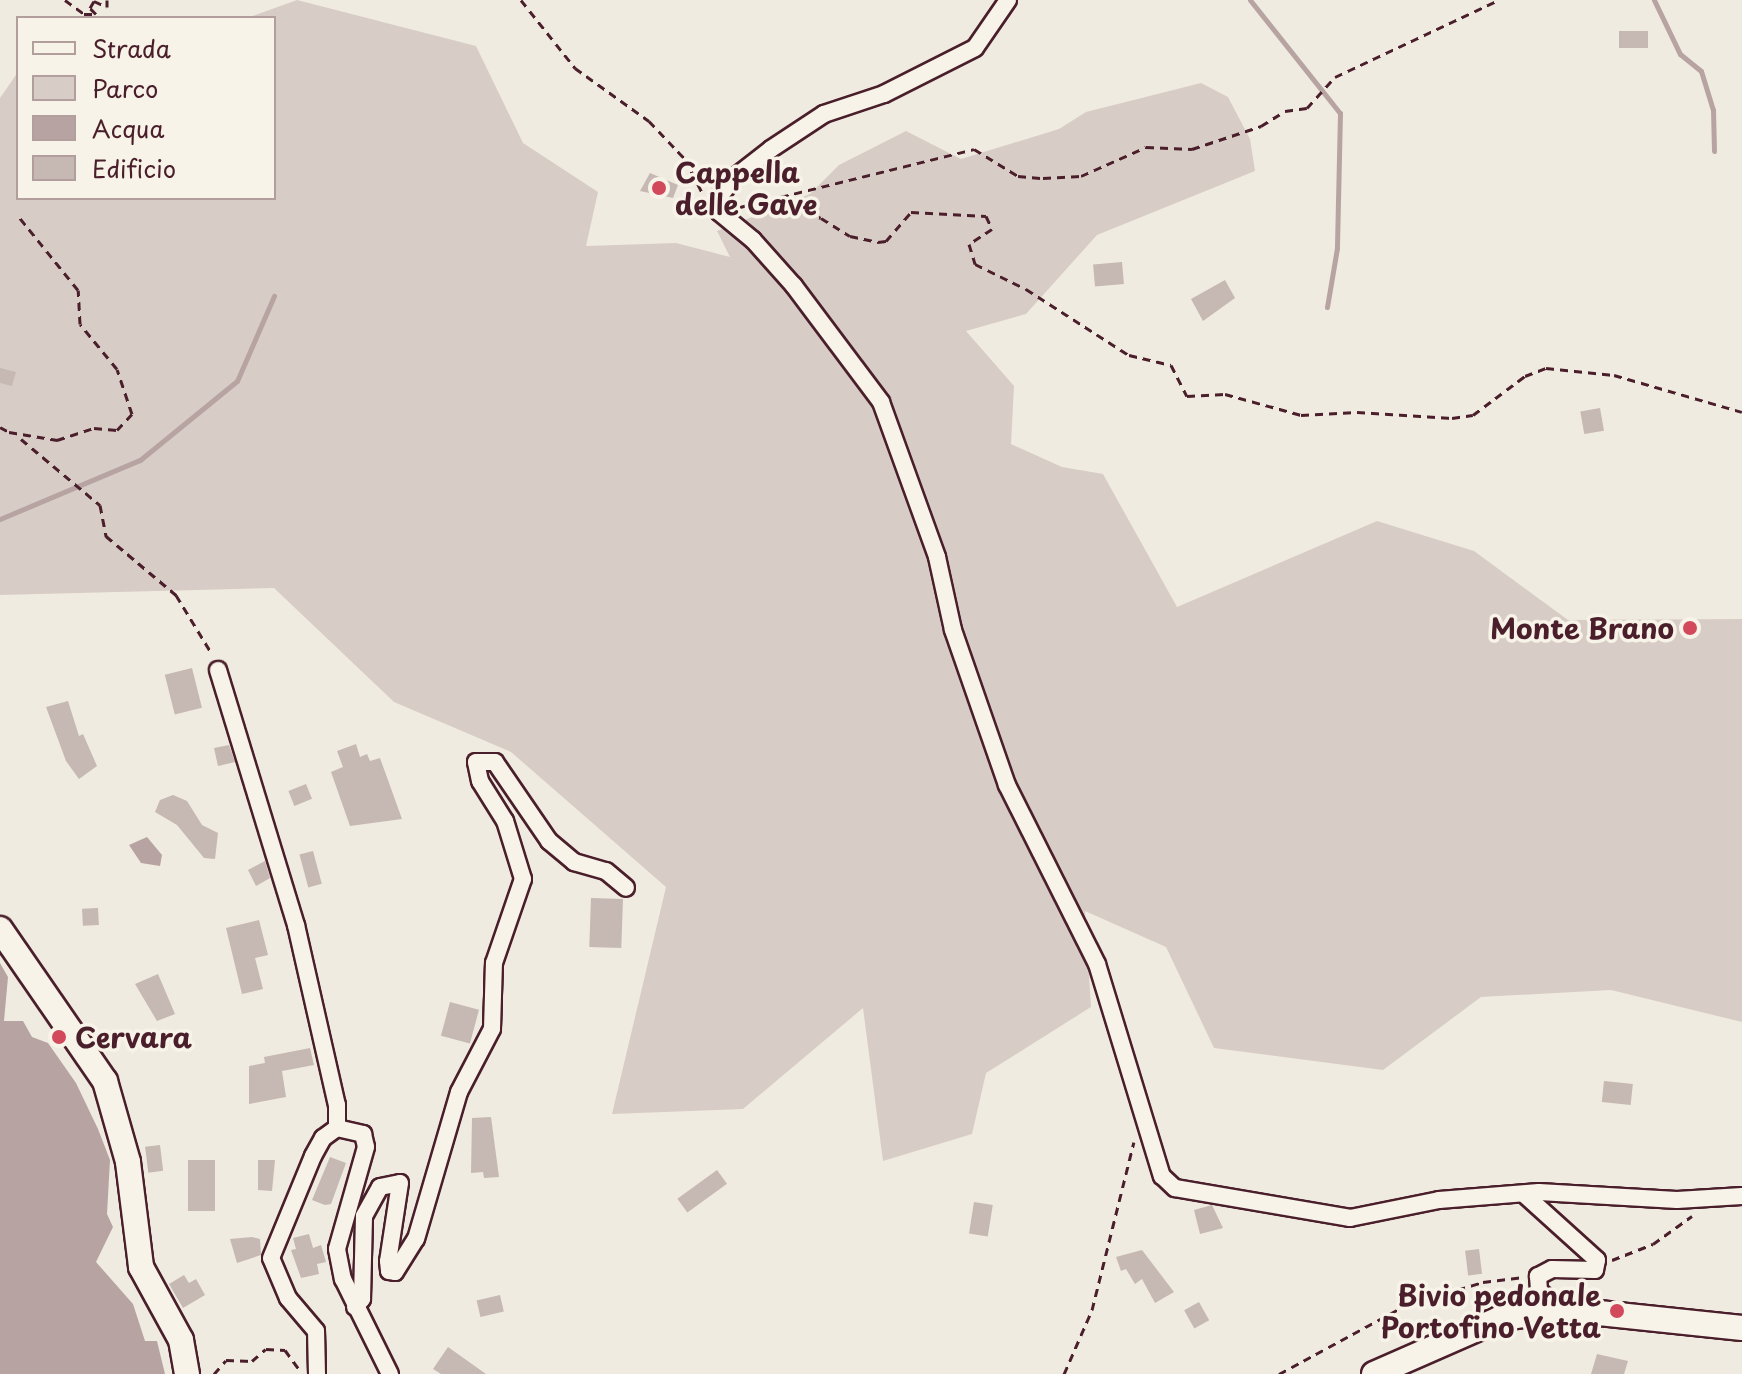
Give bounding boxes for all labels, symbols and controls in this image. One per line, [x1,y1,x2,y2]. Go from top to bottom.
legend [16,16,276,200]
text: Strada [92,30,171,66]
text: Parco [92,70,158,106]
text: Acqua [92,110,164,146]
text: Edificio [92,150,176,186]
place label: Cappella delle Gave [675,155,819,221]
marker: Cappella delle Gave [650,179,668,197]
place label: Monte Brano [1491,611,1674,645]
marker: Monte Brano [1681,619,1699,637]
place label: Cervara [75,1020,192,1054]
marker: Cervara [50,1028,68,1046]
place label: Bivio pedonale Portofino Vetta [1380,1278,1601,1344]
marker: Bivio pedonale Portofino Vetta [1608,1302,1626,1320]

